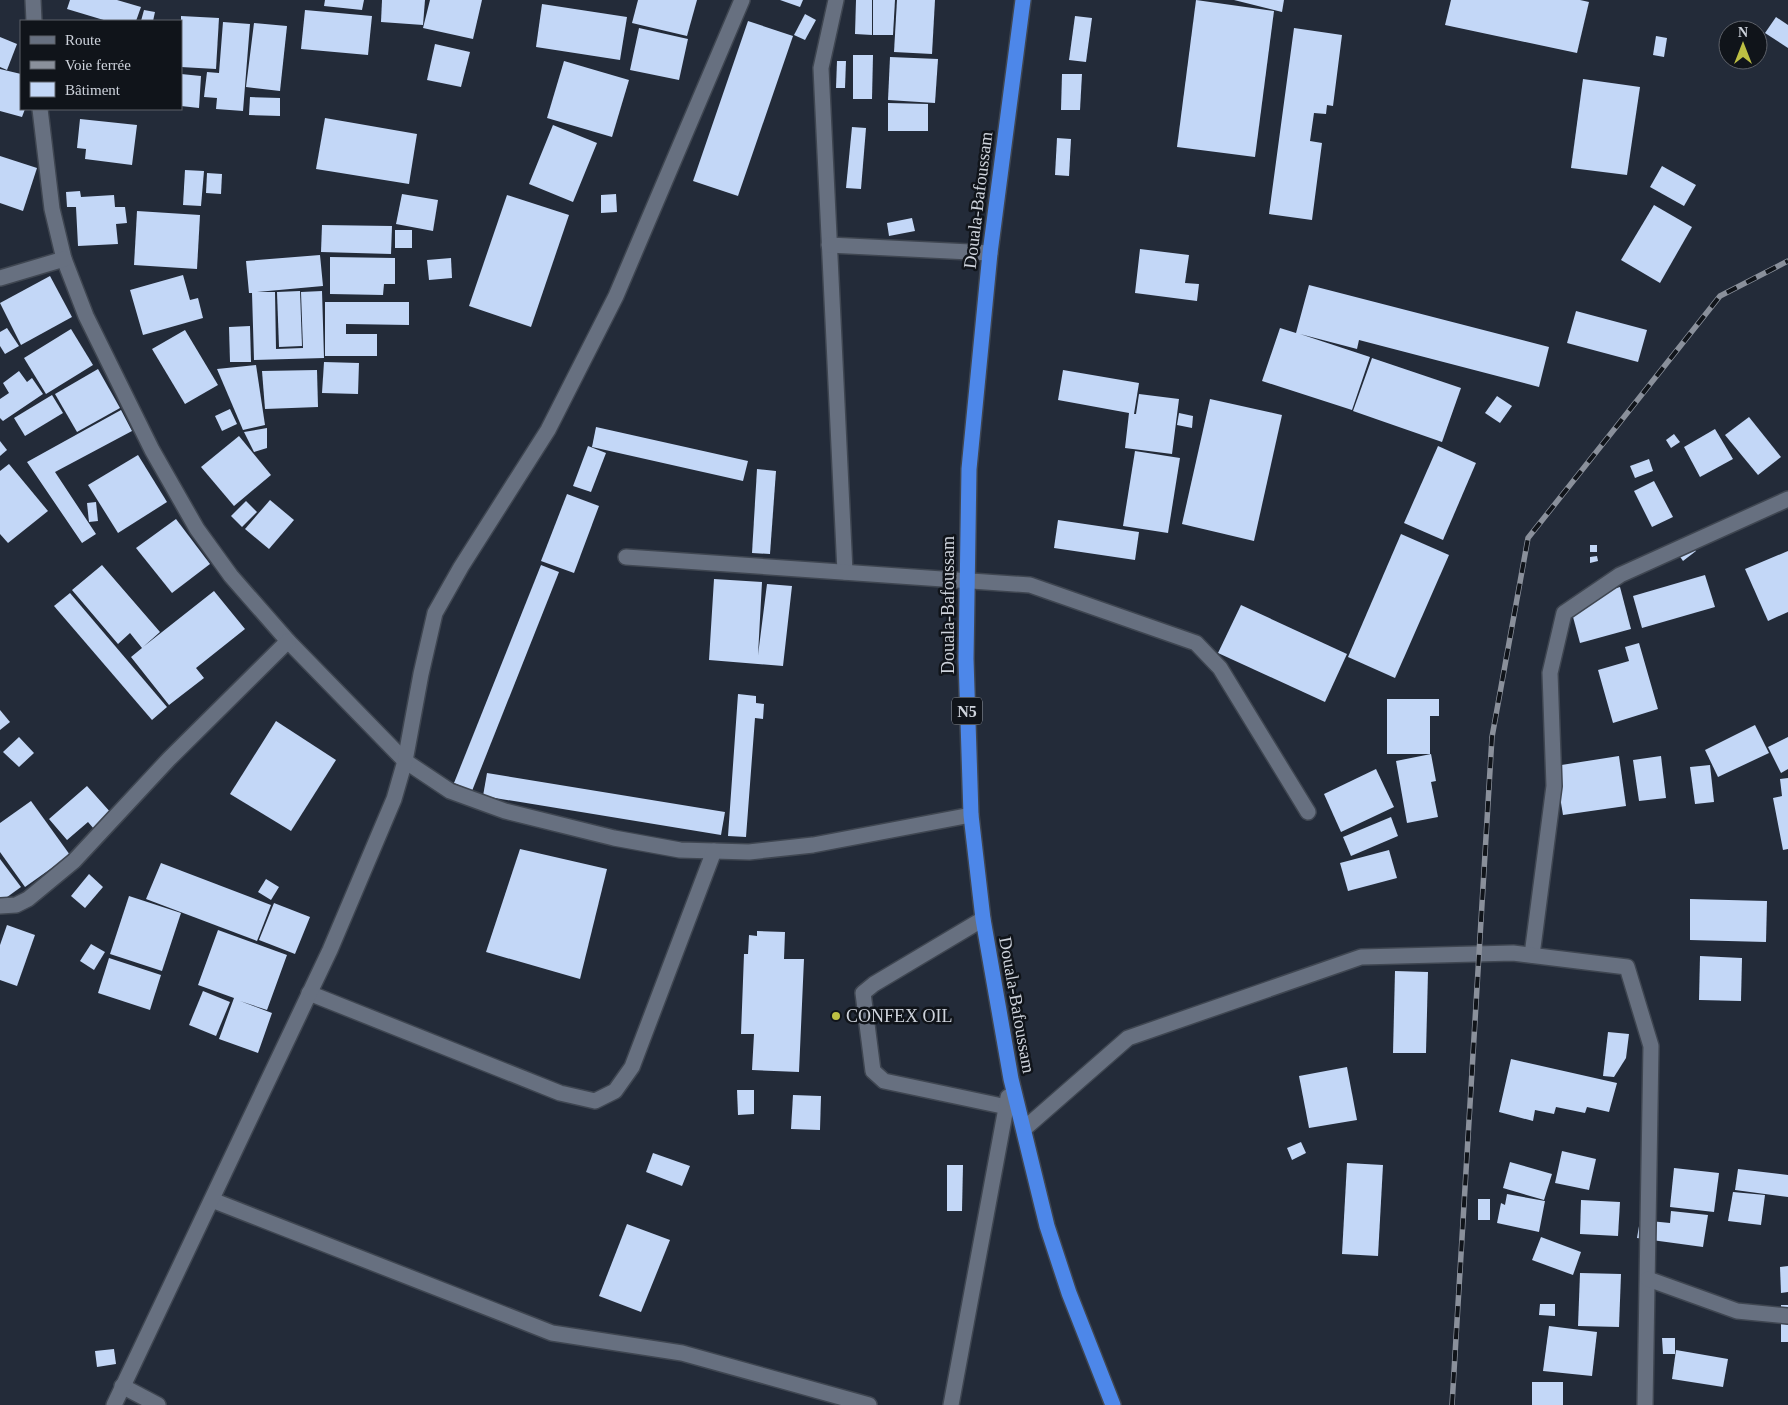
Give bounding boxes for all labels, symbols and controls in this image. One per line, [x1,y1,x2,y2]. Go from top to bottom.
legend [20,20,182,110]
north arrow [1718,20,1768,70]
text: N [1738,25,1748,40]
text: Route [65,32,101,48]
text: Voie ferrée [65,57,131,73]
text: Bâtiment [65,82,121,98]
street label: Douala-Bafoussam [960,130,996,270]
street label: Douala-Bafoussam [938,536,958,674]
road number: N5 [952,698,982,724]
street label: Douala-Bafoussam [995,935,1039,1075]
place label: CONFEX OIL [846,1006,953,1026]
marker: CONFEX OIL [830,1010,842,1022]

